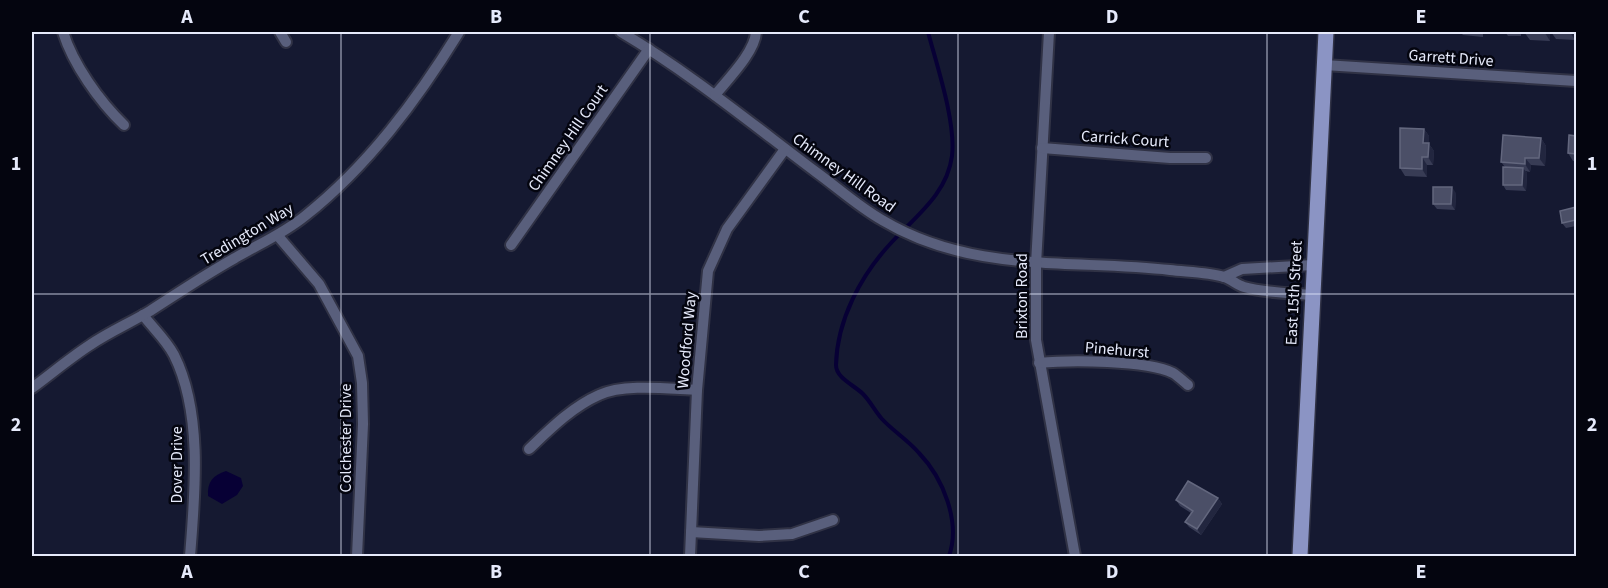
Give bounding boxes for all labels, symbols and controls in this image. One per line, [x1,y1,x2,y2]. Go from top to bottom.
text: A [180,3,193,31]
text: B [490,3,502,31]
text: C [798,3,810,31]
text: D [1106,3,1118,31]
text: E [1416,3,1426,31]
street label: Garrett Drive [1408,44,1494,72]
street label: Chimney Hill Court [523,80,613,196]
street label: Carrick Court [1080,125,1170,153]
street label: Chimney Hill Road [788,128,900,218]
text: 1 [11,150,21,178]
text: 1 [1587,150,1597,178]
street label: Tredington Way [197,197,298,270]
street label: East 15th Street [1280,240,1308,346]
street label: Brixton Road [1011,253,1033,339]
street label: Woodford Way [672,290,702,389]
street label: Pinehurst [1084,336,1151,364]
street label: Colchester Drive [335,384,357,492]
text: 2 [11,411,21,439]
text: 2 [1587,411,1597,439]
street label: Dover Drive [166,426,188,504]
text: A [180,558,193,586]
text: B [490,558,502,586]
text: C [798,558,810,586]
text: D [1106,558,1118,586]
text: E [1416,558,1426,586]

